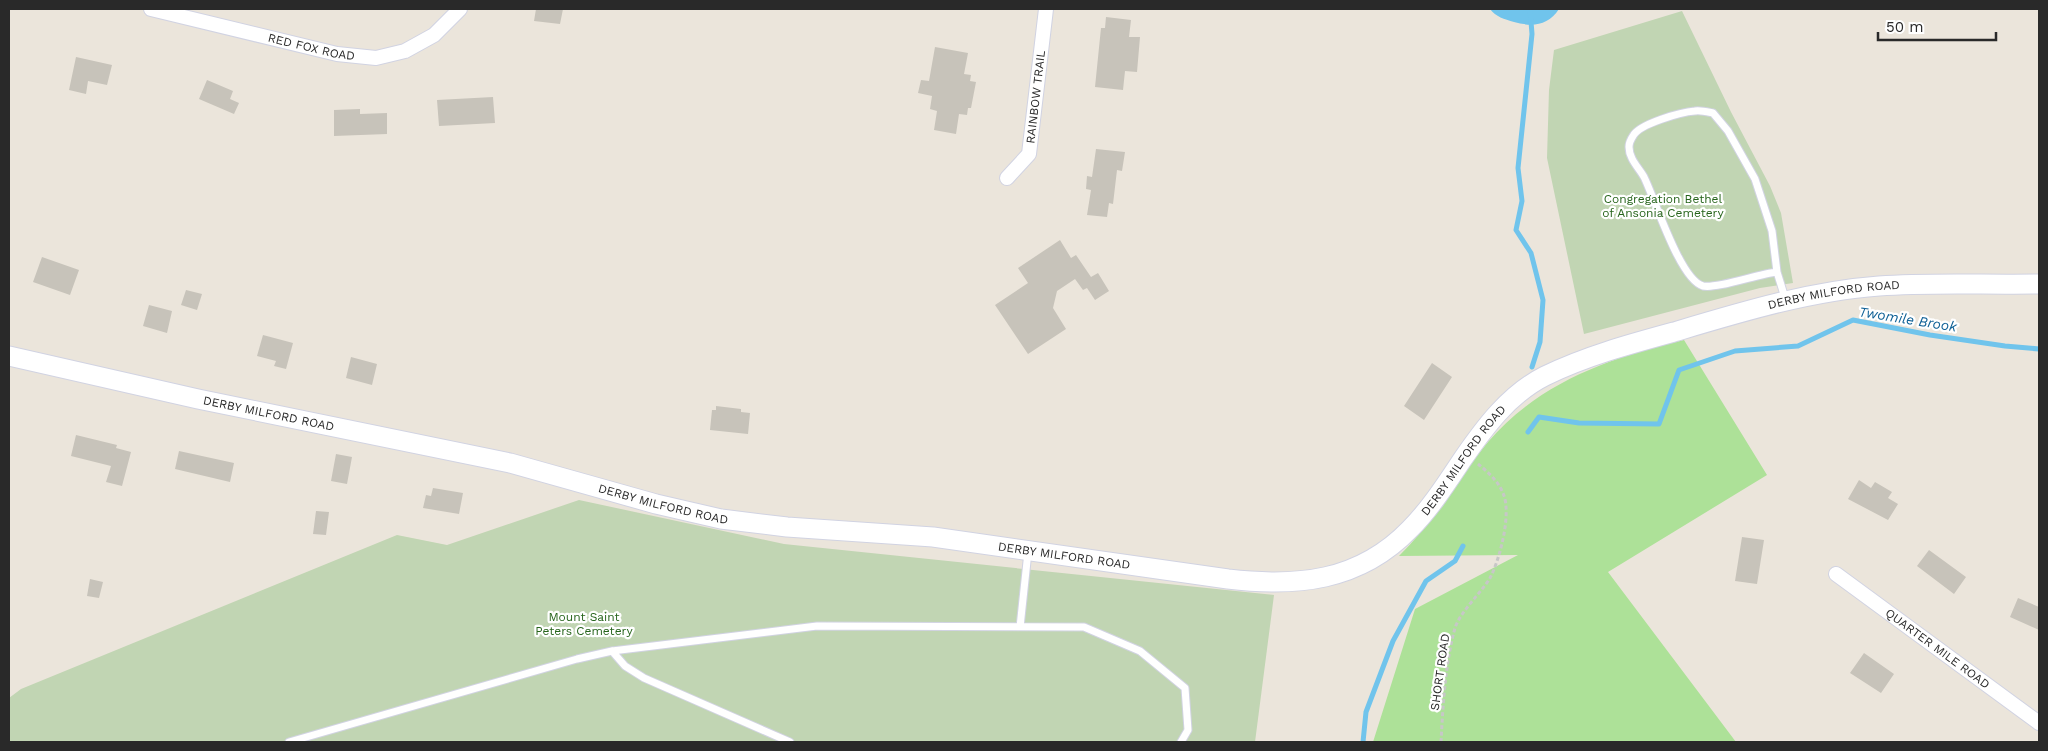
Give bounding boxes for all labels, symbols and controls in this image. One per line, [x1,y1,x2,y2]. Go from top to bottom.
scale bar [1878,10,1996,42]
text: 50 m [1886,18,1923,36]
street label: RED FOX ROAD [267,31,356,63]
street label: RAINBOW TRAIL [1023,49,1048,144]
park label: Congregation Bethel of Ansonia Cemetery [1602,192,1725,220]
street label: DERBY MILFORD ROAD [1766,278,1900,312]
water label: Twomile Brook [1858,303,1958,335]
street label: DERBY MILFORD ROAD [202,393,335,434]
street label: DERBY MILFORD ROAD [1418,402,1509,518]
street label: DERBY MILFORD ROAD [597,481,729,527]
street label: DERBY MILFORD ROAD [997,539,1131,572]
street label: QUARTER MILE ROAD [1883,606,1992,691]
park label: Mount Saint Peters Cemetery [535,610,633,638]
street label: SHORT ROAD [1428,633,1452,711]

